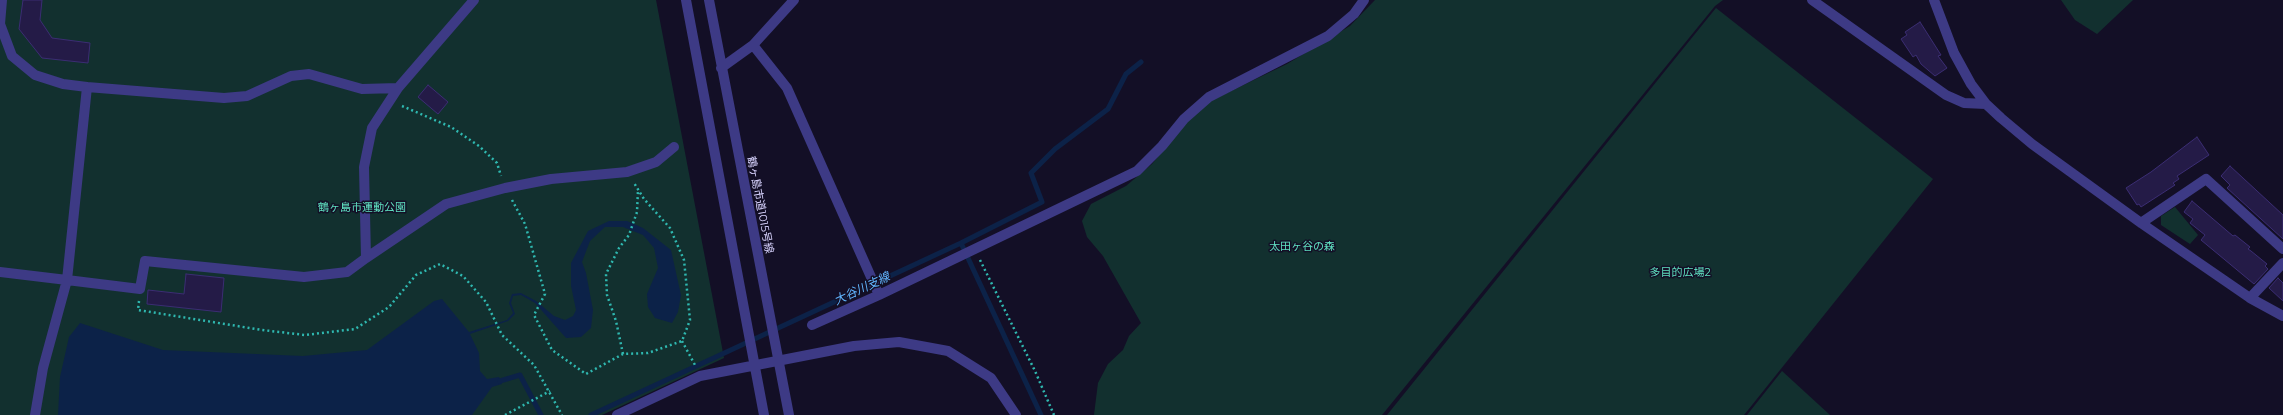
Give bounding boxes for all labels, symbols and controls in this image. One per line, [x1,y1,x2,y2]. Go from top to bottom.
street label: 鶴ヶ島市道1015号線 [744,155,776,255]
park label: 鶴ヶ島市運動公園 [318,201,406,215]
park label: 太田ヶ谷の森 [1269,240,1335,254]
park label: 多目的広場2 [1649,266,1711,280]
water label: 大谷川支線 [832,270,892,308]

